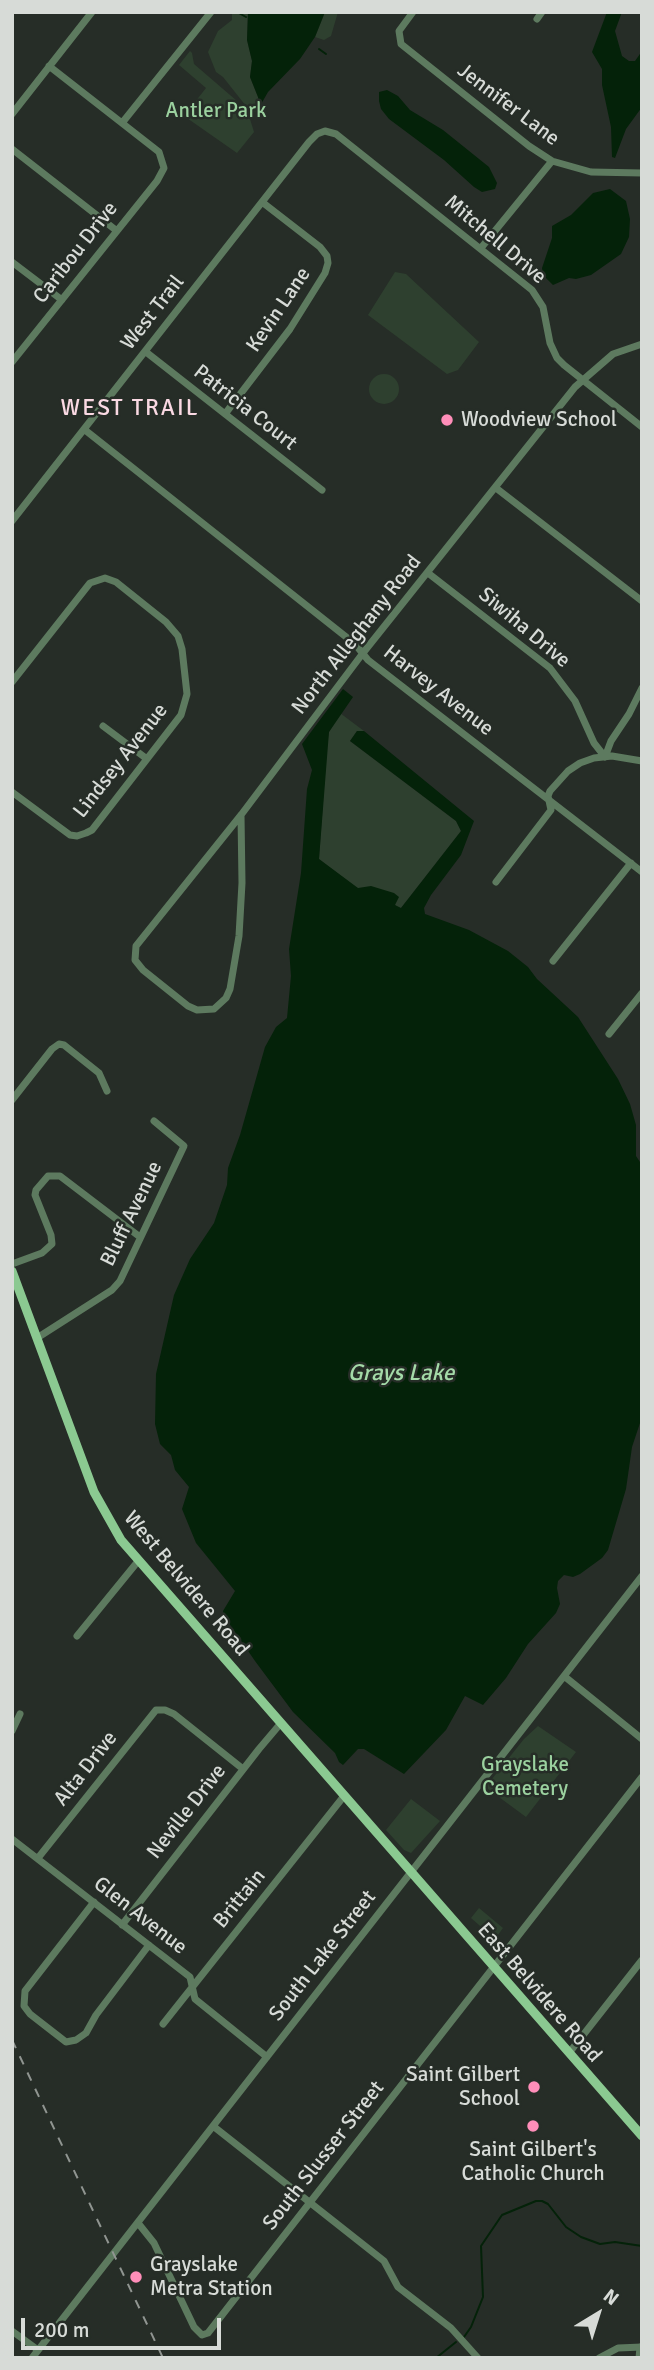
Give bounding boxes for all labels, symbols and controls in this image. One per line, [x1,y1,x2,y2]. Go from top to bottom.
street label: Jennifer Lane [452,58,564,152]
park label: Antler Park [166,98,266,124]
street label: Mitchell Drive [439,190,551,290]
street label: Caribou Drive [29,197,123,309]
street label: Kevin Lane [241,263,317,357]
street label: West Trail [116,271,190,355]
street label: Patricia Court [188,360,302,456]
district label: WEST TRAIL [62,395,198,423]
place label: Woodview School [461,407,617,433]
marker: Woodview School [439,412,455,428]
street label: North Alleghany Road [287,550,427,720]
street label: Siwiha Drive [473,582,575,674]
street label: Harvey Avenue [378,640,498,742]
street label: Lindsey Avenue [68,699,174,823]
street label: Bluff Avenue [96,1157,168,1271]
water label: Grays Lake [348,1360,454,1388]
street label: West Belvidere Road [118,1506,254,1662]
street label: Alta Drive [49,1727,123,1811]
park label: Grayslake Cemetery [481,1752,569,1802]
street label: Neville Drive [142,1760,232,1864]
street label: Brittain [209,1864,271,1934]
street label: Glen Avenue [88,1872,192,1960]
street label: South Lake Street [264,1886,382,2026]
street label: East Belvidere Road [472,1918,606,2068]
place label: Saint Gilbert School [406,2062,520,2112]
street label: South Slusser Street [258,2076,390,2236]
marker: Saint Gilbert School [526,2079,542,2095]
marker: Saint Gilbert's Catholic Church [525,2118,541,2134]
place label: Saint Gilbert's Catholic Church [461,2137,605,2187]
place label: Grayslake Metra Station [150,2252,273,2302]
marker: Grayslake Metra Station [128,2269,144,2285]
north arrow [563,2279,633,2349]
text: N [598,2284,624,2311]
scale bar [24,2304,224,2348]
text: 200 m [34,2317,89,2343]

